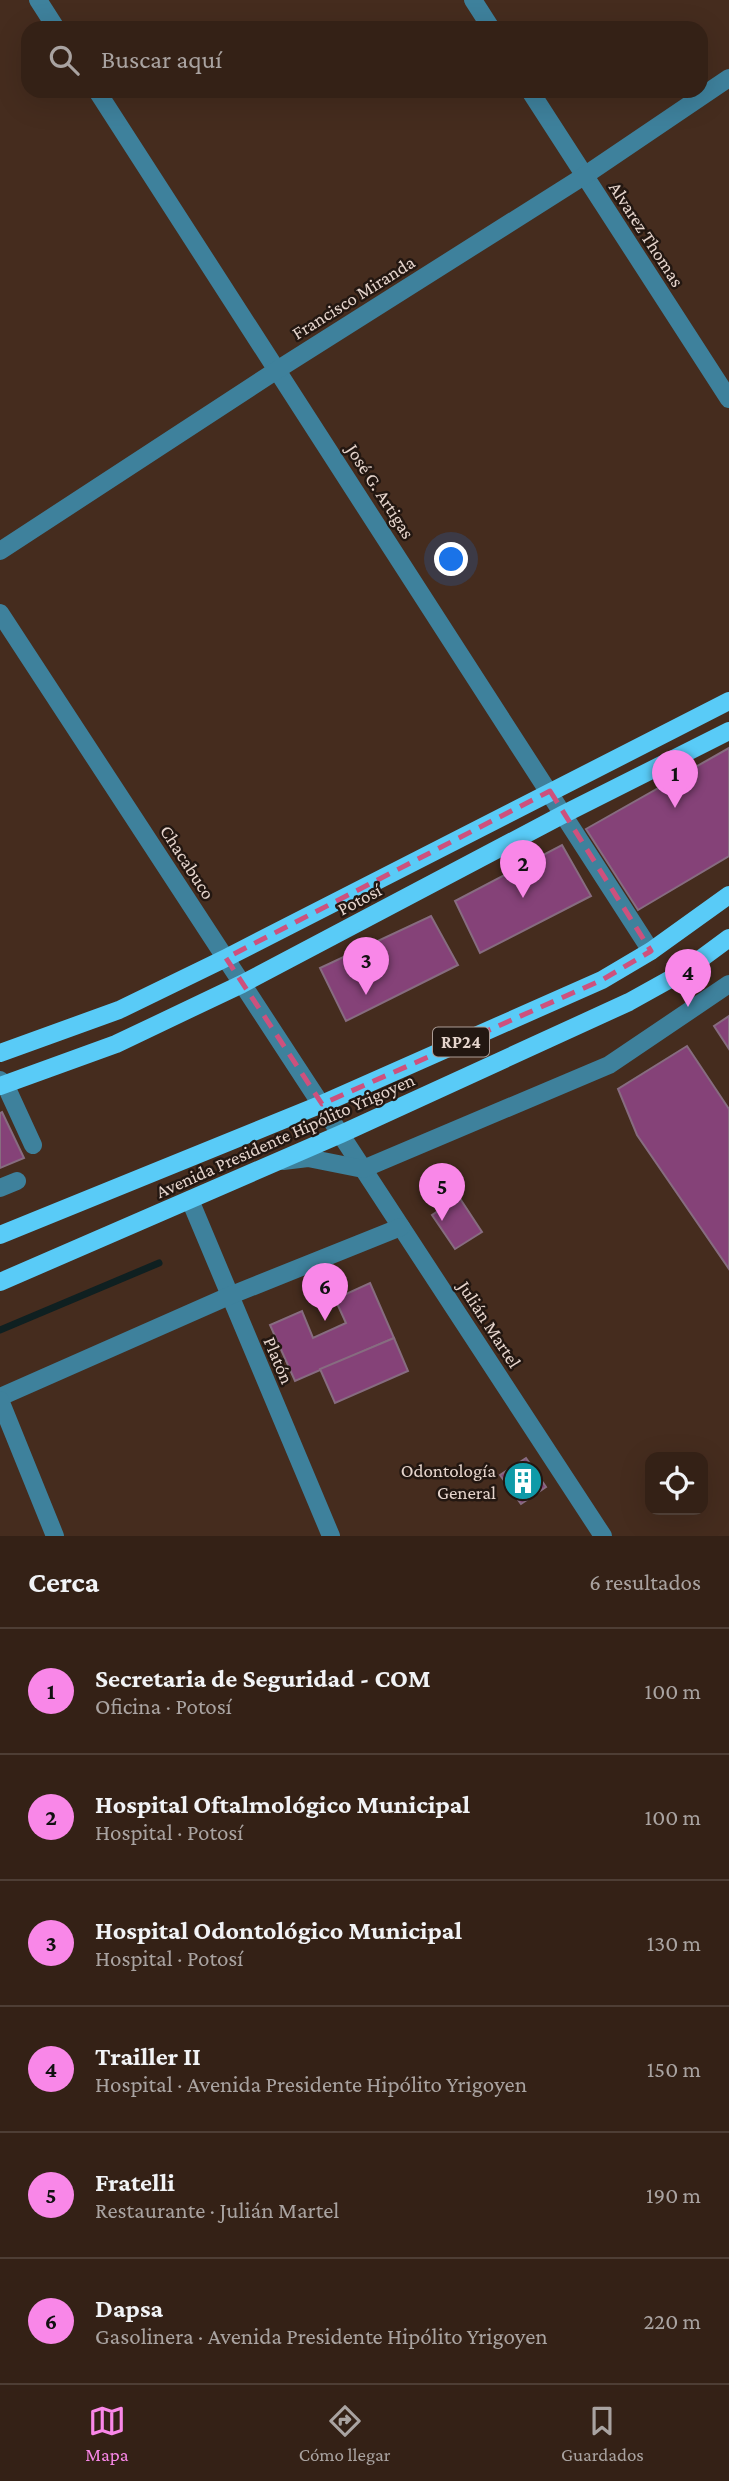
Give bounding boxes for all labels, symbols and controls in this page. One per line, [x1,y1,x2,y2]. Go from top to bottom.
search box [21,21,708,98]
icon: search [45,41,83,79]
text: Buscar aquí [101,45,222,74]
street label: Alvarez Thomas [605,178,688,291]
street label: Francisco Miranda [288,251,419,344]
street label: José G. Artigas [341,438,419,542]
your location [434,542,468,576]
pin: 1 [652,750,698,808]
street label: Chacabuco [156,821,219,903]
pin: 2 [500,840,546,898]
street label: Potosí [334,879,386,920]
pin: 3 [343,937,389,995]
pin: 4 [665,949,711,1007]
road number: RP24 [433,1028,489,1056]
street label: Avenida Presidente Hipólito Yrigoyen [153,1069,418,1202]
pin: 5 [419,1163,465,1221]
pin: 6 [302,1263,348,1321]
street label: Julián Martel [453,1275,525,1372]
street label: Platón [259,1333,298,1387]
map controls [645,1452,708,1515]
button: locate [645,1452,708,1515]
place label: Odontología General [401,1460,496,1503]
building icon: Odontología General [502,1460,544,1502]
text: Cerca [28,1565,99,1598]
text: 6 resultados [589,1569,701,1595]
text: Secretaria de Seguridad - COM [95,1664,431,1693]
text: 1 [47,1678,55,1704]
text: 100 m [645,1678,701,1704]
text: Oficina · Potosí [95,1693,232,1719]
text: Hospital Oftalmológico Municipal [95,1790,470,1819]
text: 2 [45,1804,57,1830]
text: 100 m [645,1804,701,1830]
text: Hospital · Potosí [95,1819,243,1845]
text: Hospital Odontológico Municipal [95,1916,462,1945]
text: 3 [45,1930,57,1956]
text: 130 m [647,1930,701,1956]
text: Hospital · Potosí [95,1945,243,1971]
text: Trailler II [95,2042,201,2071]
text: 4 [45,2056,57,2082]
text: 150 m [647,2056,701,2082]
text: Hospital · Avenida Presidente Hipólito Yrigoyen [95,2071,527,2097]
text: Fratelli [95,2168,175,2197]
text: 5 [45,2182,57,2208]
text: 190 m [646,2182,701,2208]
text: Restaurante · Julián Martel [95,2197,339,2223]
text: Dapsa [95,2294,163,2323]
text: 6 [45,2308,57,2334]
text: 220 m [643,2308,701,2334]
text: Gasolinera · Avenida Presidente Hipólito Yrigoyen [95,2323,548,2349]
tab: Mapa [85,2402,128,2465]
tab: Cómo llegar [299,2402,391,2465]
tab: Guardados [561,2402,644,2465]

